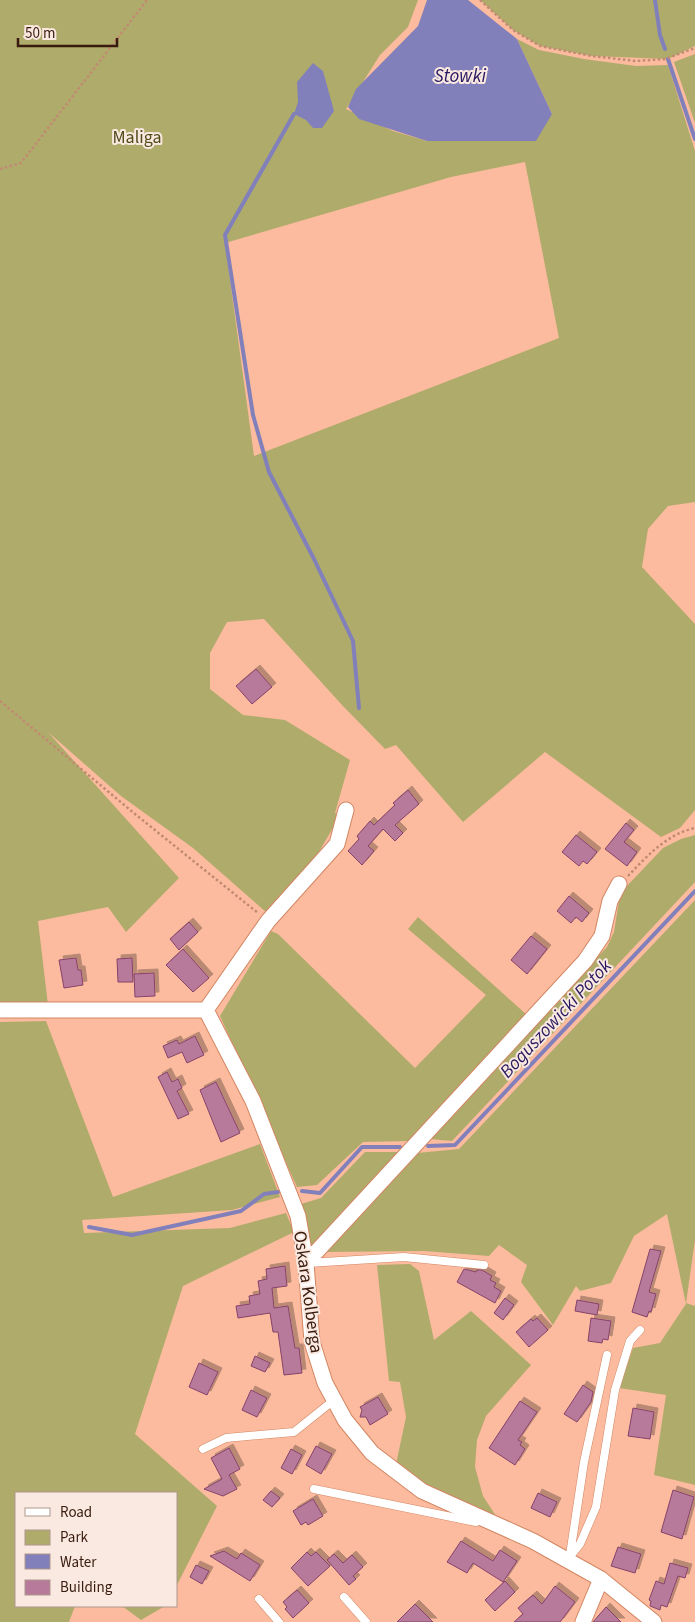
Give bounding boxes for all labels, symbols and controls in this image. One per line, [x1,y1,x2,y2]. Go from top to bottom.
scale bar [18,15,116,47]
text: 50 m [25,23,55,44]
water label: Stowki [434,63,487,90]
park label: Maliga [112,125,162,150]
water label: Boguszowicki Potok [494,953,619,1084]
street label: Oskara Kolberga [287,1229,329,1355]
legend [15,1492,178,1607]
text: Road [60,1502,92,1523]
text: Park [60,1527,89,1548]
text: Water [60,1552,97,1573]
text: Building [60,1577,113,1598]

